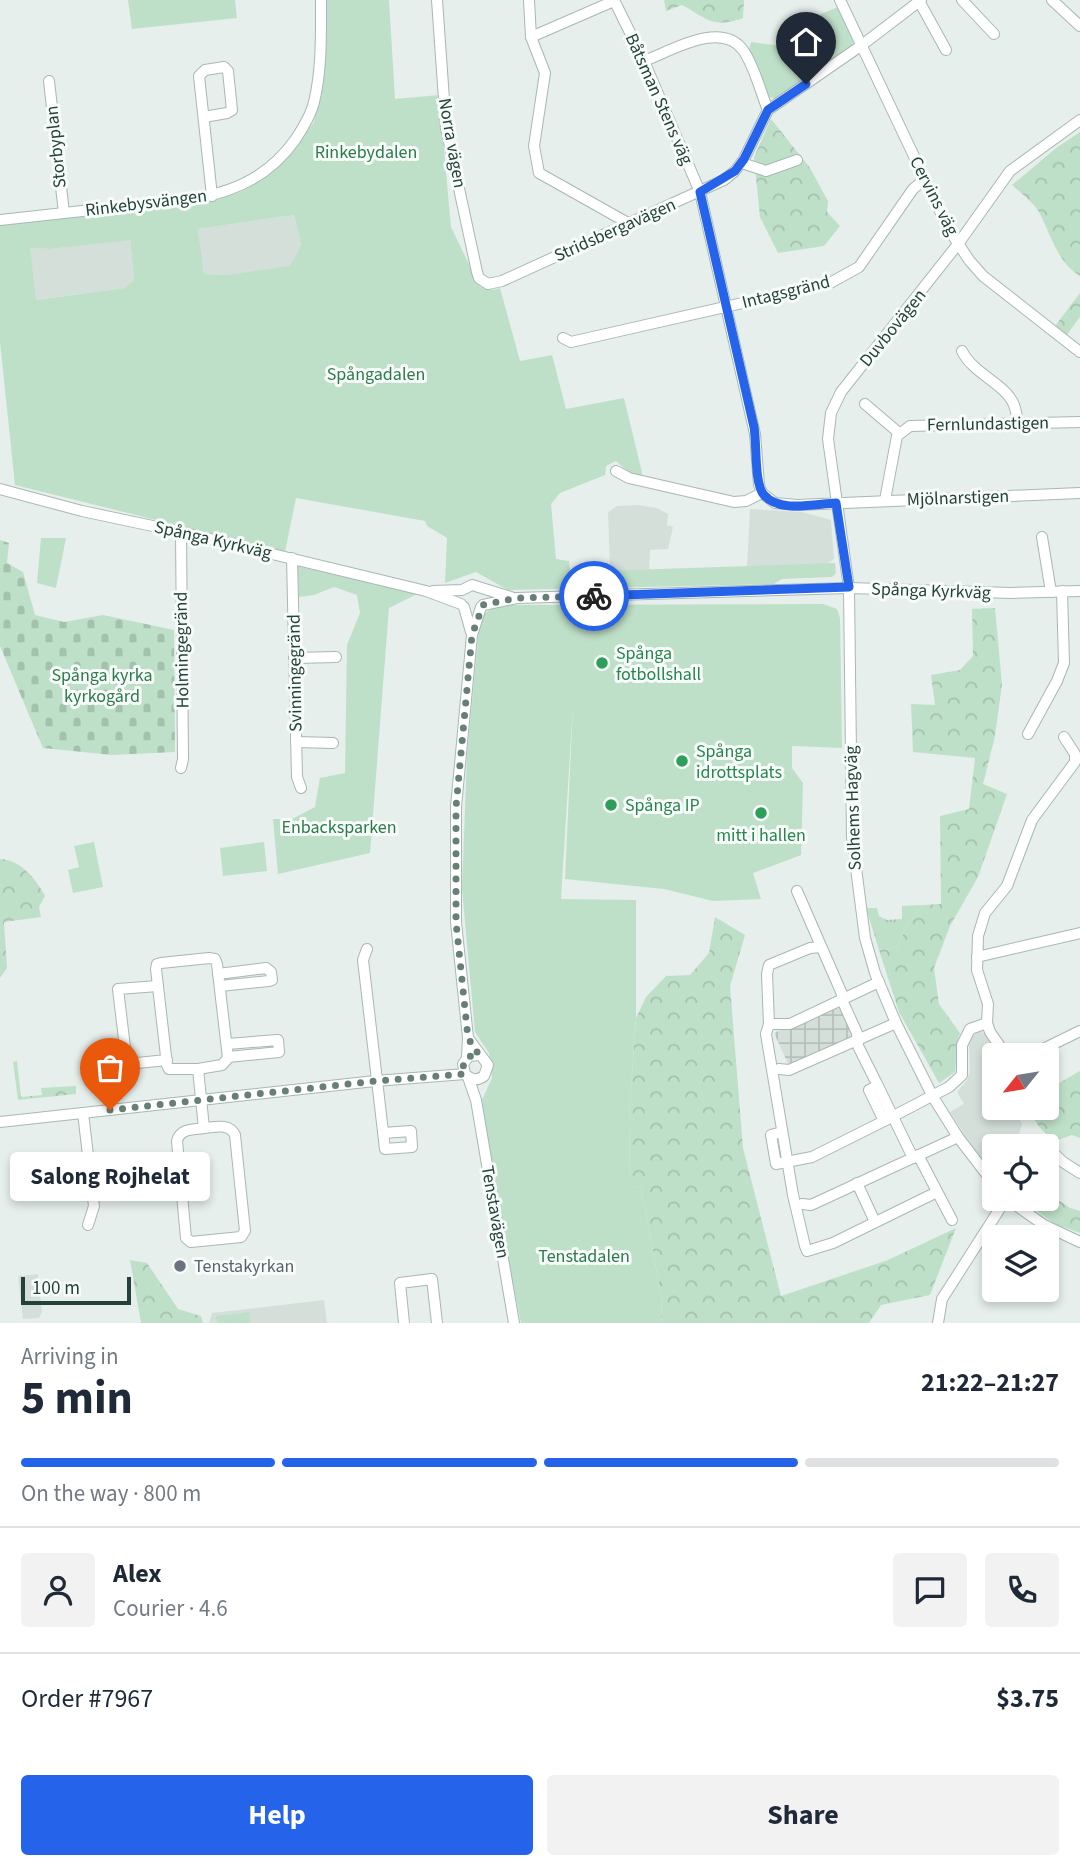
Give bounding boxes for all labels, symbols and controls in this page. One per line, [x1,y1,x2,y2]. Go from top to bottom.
pin [776,12.0,836,84]
icon: home [787,23,825,61]
street label: Båtsman Stens väg [619,29,699,169]
street label: Norra vägen [432,96,472,190]
street label: Storbyplan [39,105,73,189]
park label: Rinkebydalen [315,140,417,165]
street label: Cervins väg [903,152,965,240]
street label: Rinkebysvängen [84,183,208,223]
street label: Stridsbergavägen [550,192,680,268]
street label: Intagsgränd [739,269,833,315]
street label: Duvbovägen [854,284,932,372]
park label: Spångadalen [327,362,425,387]
street label: Fernlundastigen [927,410,1049,438]
street label: Mjölnarstigen [906,484,1010,512]
street label: Spånga Kyrkväg [152,514,274,566]
courier [559,561,629,631]
street label: Spånga Kyrkväg [871,576,991,606]
icon: bike [575,577,613,615]
street label: Holmingegränd [168,591,196,709]
street label: Svinningegränd [281,614,309,732]
place label: Spånga fotbollshall [616,641,701,687]
marker: Spånga fotbollshall [594,655,610,671]
park label: Spånga kyrka kyrkogård [51,663,153,709]
place label: Spånga idrottsplats [696,739,782,785]
street label: Solhems Hagväg [838,745,868,871]
marker: Spånga idrottsplats [674,753,690,769]
place label: Spånga IP [625,793,700,818]
marker: Spånga IP [603,797,619,813]
marker: mitt i hallen [753,805,769,821]
park label: Enbacksparken [281,815,397,840]
place label: mitt i hallen [716,823,806,848]
pin [80,1038,140,1110]
north arrow [982,1043,1059,1120]
map controls [982,1043,1059,1302]
icon: bag [91,1049,129,1087]
button: locate [982,1134,1059,1211]
callout: Salong Rojhelat [10,1152,210,1201]
text: Salong Rojhelat [30,1160,190,1193]
street label: Tenstavägen [475,1164,515,1260]
button: layers [982,1225,1059,1302]
park label: Tenstadalen [538,1244,630,1269]
place label: Tenstakyrkan [194,1254,294,1279]
marker: Tenstakyrkan [172,1258,188,1274]
scale bar [21,1274,131,1306]
text: 100 m [32,1275,80,1302]
text: Arriving in [21,1340,119,1373]
text: 21:22–21:27 [921,1364,1059,1401]
text: 5 min [21,1366,133,1431]
text: On the way · 800 m [21,1477,201,1510]
button: person [21,1553,95,1627]
button: chat [893,1553,967,1627]
button: phone [985,1553,1059,1627]
text: Alex [113,1555,162,1592]
text: Courier · 4.6 [113,1592,228,1625]
text: Order #7967 [21,1680,153,1717]
text: $3.75 [996,1680,1059,1717]
button: Help [21,1775,533,1855]
button: Share [547,1775,1059,1855]

